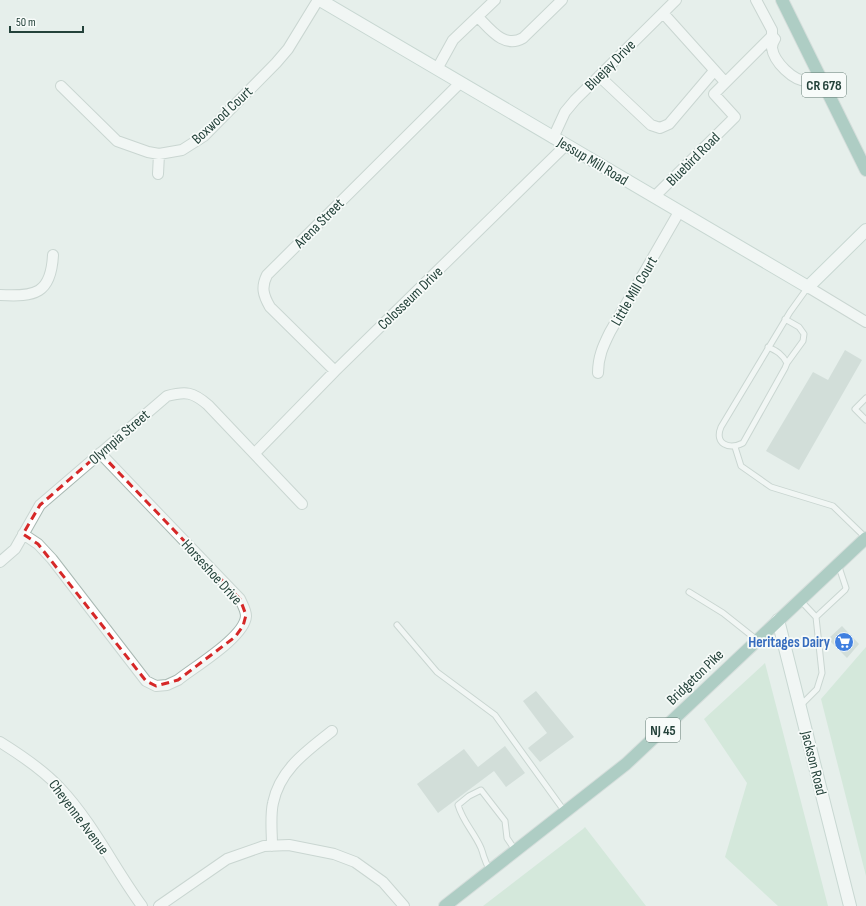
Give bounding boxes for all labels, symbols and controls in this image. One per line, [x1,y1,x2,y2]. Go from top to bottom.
scale bar [10,8,83,34]
text: 50 m [16,15,36,30]
street label: Bluejay Drive [581,36,640,95]
road number: CR 678 [802,73,846,97]
street label: Boxwood Court [188,82,257,148]
street label: Bluebird Road [662,128,724,190]
street label: Jessup Mill Road [553,132,632,190]
street label: Arena Street [290,194,349,253]
street label: Little Mill Court [607,253,662,329]
street label: Colosseum Drive [374,263,447,334]
street label: Olympia Street [85,406,154,469]
street label: Horseshoe Drive [177,536,246,609]
supermarket icon: Heritages Dairy [833,631,855,653]
place label: Heritages Dairy [748,633,831,652]
street label: Bridgeton Pike [663,645,728,709]
road number: NJ 45 [646,718,680,742]
street label: Jackson Road [796,728,831,797]
street label: Cheyenne Avenue [44,776,113,859]

